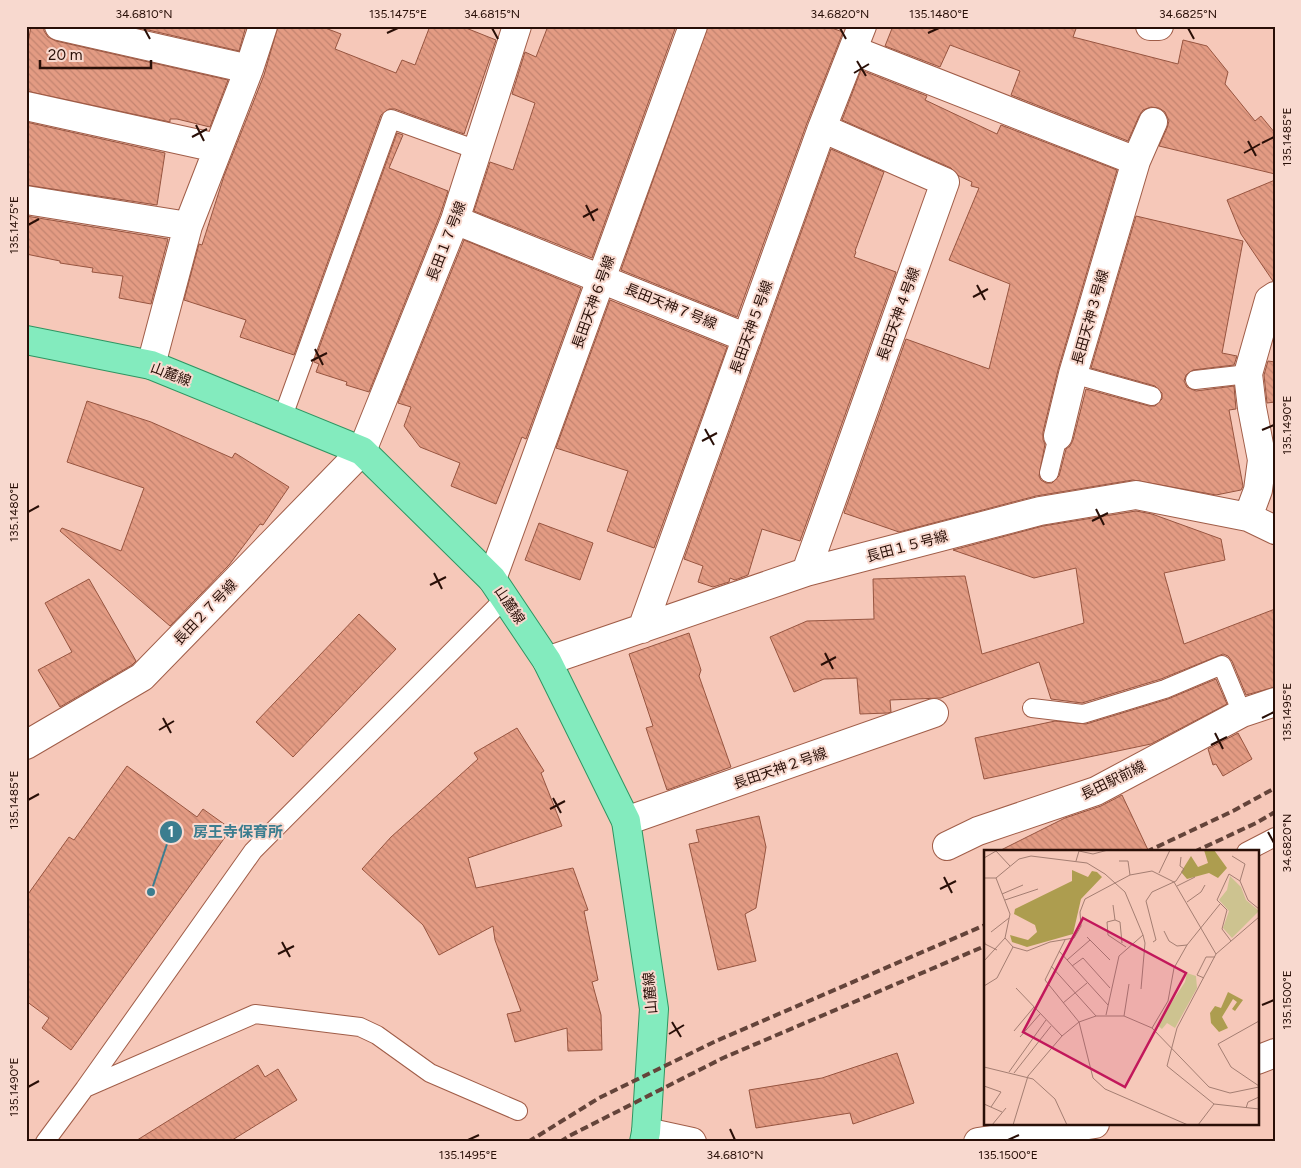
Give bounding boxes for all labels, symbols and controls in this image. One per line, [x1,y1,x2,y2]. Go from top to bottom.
text: 34.6810°N [115,7,173,21]
text: 135.1475°E [369,7,427,21]
text: 34.6815°N [464,7,520,21]
text: 34.6820°N [811,7,869,21]
text: 135.1480°E [909,7,969,21]
text: 34.6825°N [1159,7,1217,21]
scale bar [40,38,151,70]
text: 20 m [48,46,82,64]
text: 135.1485°E [1280,107,1294,167]
text: 135.1475°E [7,196,21,254]
street label: 長田１７号線 [423,199,469,283]
street label: 長田天神６号線 [569,253,618,351]
street label: 長田天神４号線 [874,265,923,363]
street label: 長田天神３号線 [1069,268,1112,367]
street label: 長田天神５号線 [727,278,776,376]
street label: 長田天神７号線 [622,280,719,333]
street label: 山麓線 [148,359,193,390]
text: 135.1490°E [1280,395,1294,455]
text: 135.1480°E [7,482,21,542]
street label: 長田１５号線 [864,527,950,566]
street label: 長田２７号線 [170,576,241,648]
street label: 山麓線 [491,583,528,627]
text: 135.1495°E [1280,683,1294,741]
street label: 長田天神２号線 [731,744,829,792]
street label: 長田駅前線 [1078,757,1148,803]
text: 135.1485°E [7,770,21,830]
text: 34.6820°N [1280,814,1294,872]
callout: 房王寺保育所 [158,817,293,847]
text: 1 [168,823,174,841]
text: 房王寺保育所 [193,823,283,841]
inset map [984,850,1258,1126]
text: 135.1500°E [1280,970,1294,1030]
street label: 山麓線 [640,971,661,1015]
text: 135.1490°E [7,1057,21,1117]
text: 135.1495°E [439,1148,497,1162]
text: 34.6810°N [706,1148,764,1162]
text: 135.1500°E [978,1148,1038,1162]

